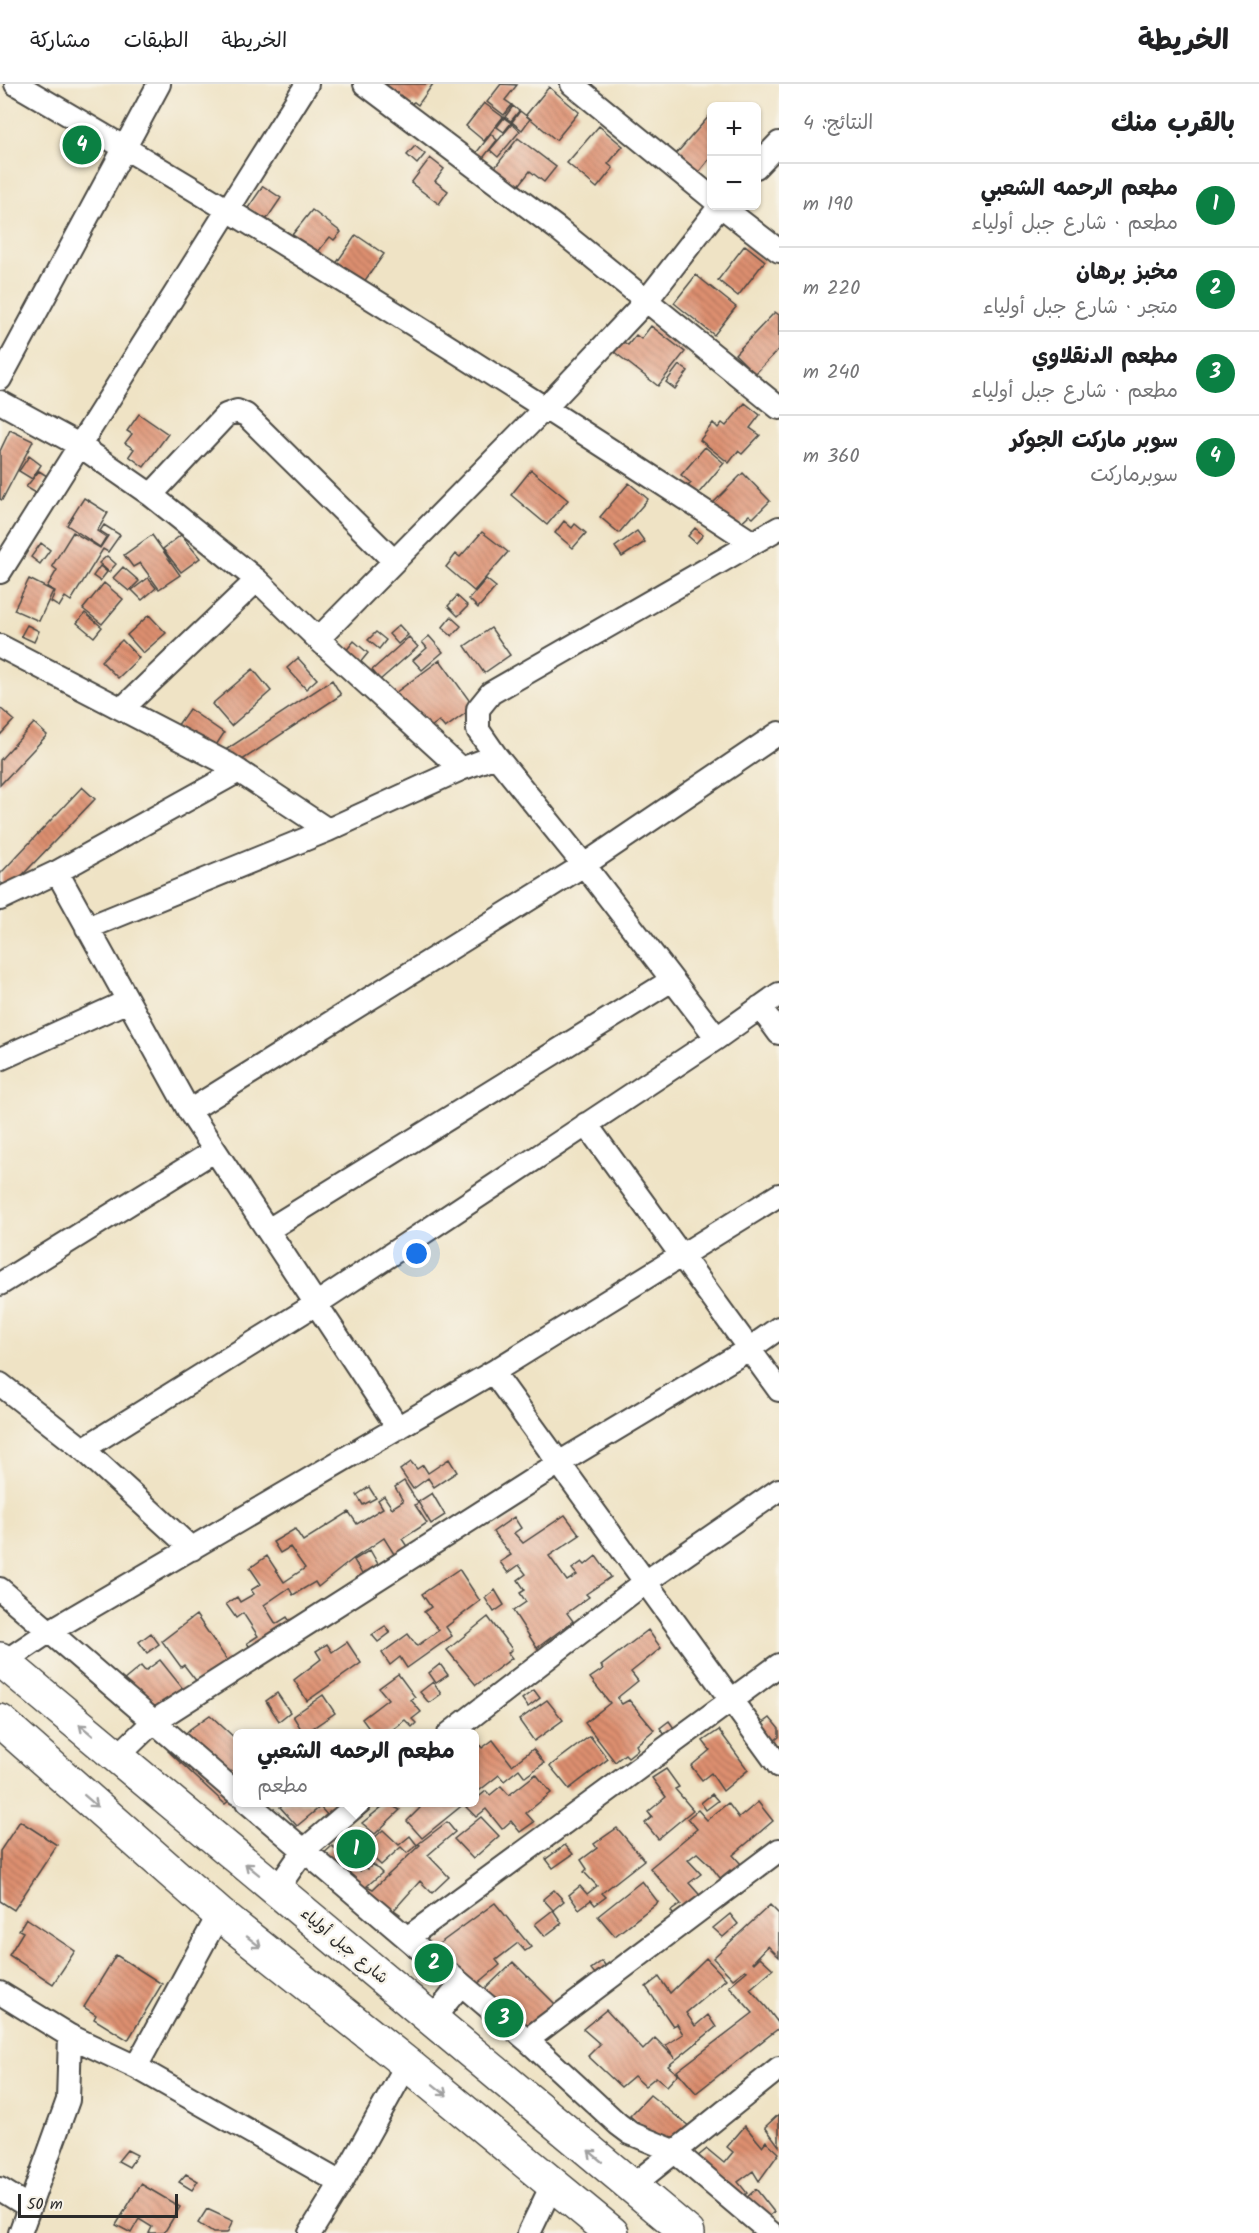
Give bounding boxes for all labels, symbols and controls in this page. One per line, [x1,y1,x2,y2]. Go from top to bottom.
text: الخريطة [1138,19,1229,64]
text: مشاركة [30,25,91,58]
text: الطبقات [124,25,189,58]
text: الخريطة [222,25,287,58]
map controls [707,102,761,210]
button: + [707,102,761,156]
text: بالقرب منك [1111,103,1235,145]
text: النتائج: 4 [803,108,873,140]
pin: 4 [62,122,101,168]
button: − [707,156,761,210]
text: مطعم الرحمه الشعبي [981,172,1178,207]
text: 190 m [803,189,853,221]
text: 1 [1212,189,1219,221]
text: مطعم · شارع جبل أولياء [971,208,1178,240]
text: مخبز برهان [1076,256,1178,291]
text: 220 m [803,273,860,305]
text: 2 [1210,273,1221,305]
text: متجر · شارع جبل أولياء [983,292,1178,324]
text: مطعم الدنقلاوي [1032,340,1178,375]
text: 240 m [803,357,860,389]
text: 3 [1210,357,1221,389]
text: مطعم · شارع جبل أولياء [971,376,1178,408]
text: سوبر ماركت الجوكر [1010,424,1178,459]
text: 360 m [803,441,860,473]
text: 4 [1210,441,1221,473]
text: سوبرماركت [1090,460,1178,492]
your location [402,1239,431,1268]
one-way arrow [79,1723,94,1737]
popup [233,1729,479,1807]
text: مطعم الرحمه الشعبي [257,1735,455,1770]
text: مطعم [257,1771,308,1803]
one-way arrow [83,1794,98,1808]
pin: 1 [336,1826,376,1872]
one-way arrow [244,1862,260,1875]
street label: شارع جبل أولياء [294,1902,394,1990]
one-way arrow [246,1936,262,1949]
pin: 2 [414,1940,454,1986]
pin: 3 [484,1996,524,2040]
one-way arrow [431,2084,447,2097]
one-way arrow [587,2149,603,2162]
scale bar [18,2191,178,2218]
text: 50 m [27,2192,63,2217]

